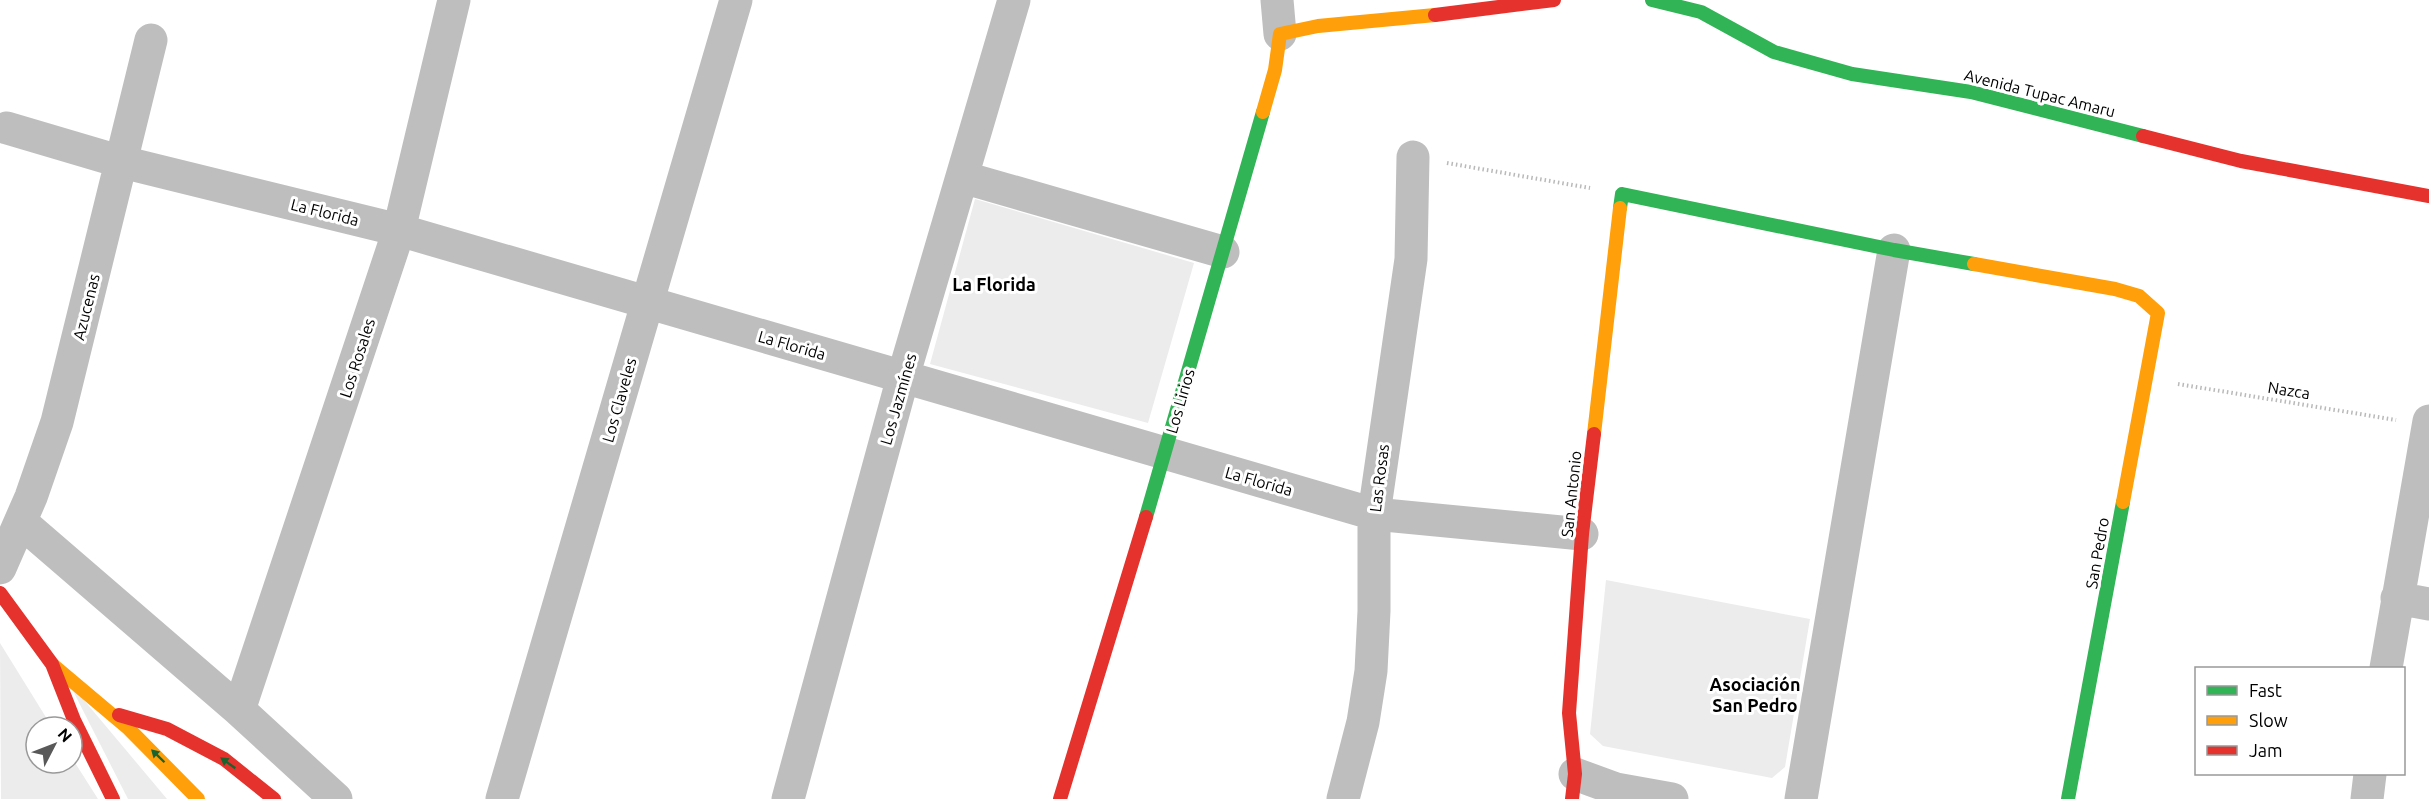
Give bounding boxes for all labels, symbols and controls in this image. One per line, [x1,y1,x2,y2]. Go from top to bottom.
street label: Avenida Tupac Amaru [1963,66,2117,120]
street label: La Florida [289,195,361,229]
street label: Azucenas [69,272,103,342]
district label: La Florida [952,274,1036,294]
street label: Los Rosales [336,316,378,400]
street label: La Florida [756,327,828,363]
street label: Los Jazmínes [876,351,920,447]
street label: Los Claveles [598,356,640,444]
street label: Los Lirios [1162,367,1198,435]
street label: Nazca [2267,378,2311,402]
street label: Las Rosas [1366,443,1392,513]
street label: San Antonio [1558,450,1584,538]
street label: La Florida [1223,463,1295,499]
street label: San Pedro [2082,516,2112,590]
legend [2195,667,2405,775]
district label: Asociación San Pedro [1709,674,1801,715]
text: Fast [2249,680,2282,700]
text: Slow [2249,710,2288,730]
north arrow [24,715,84,775]
text: N [54,725,76,745]
text: Jam [2249,740,2283,760]
one-way arrow [152,750,166,764]
one-way arrow [221,757,237,769]

